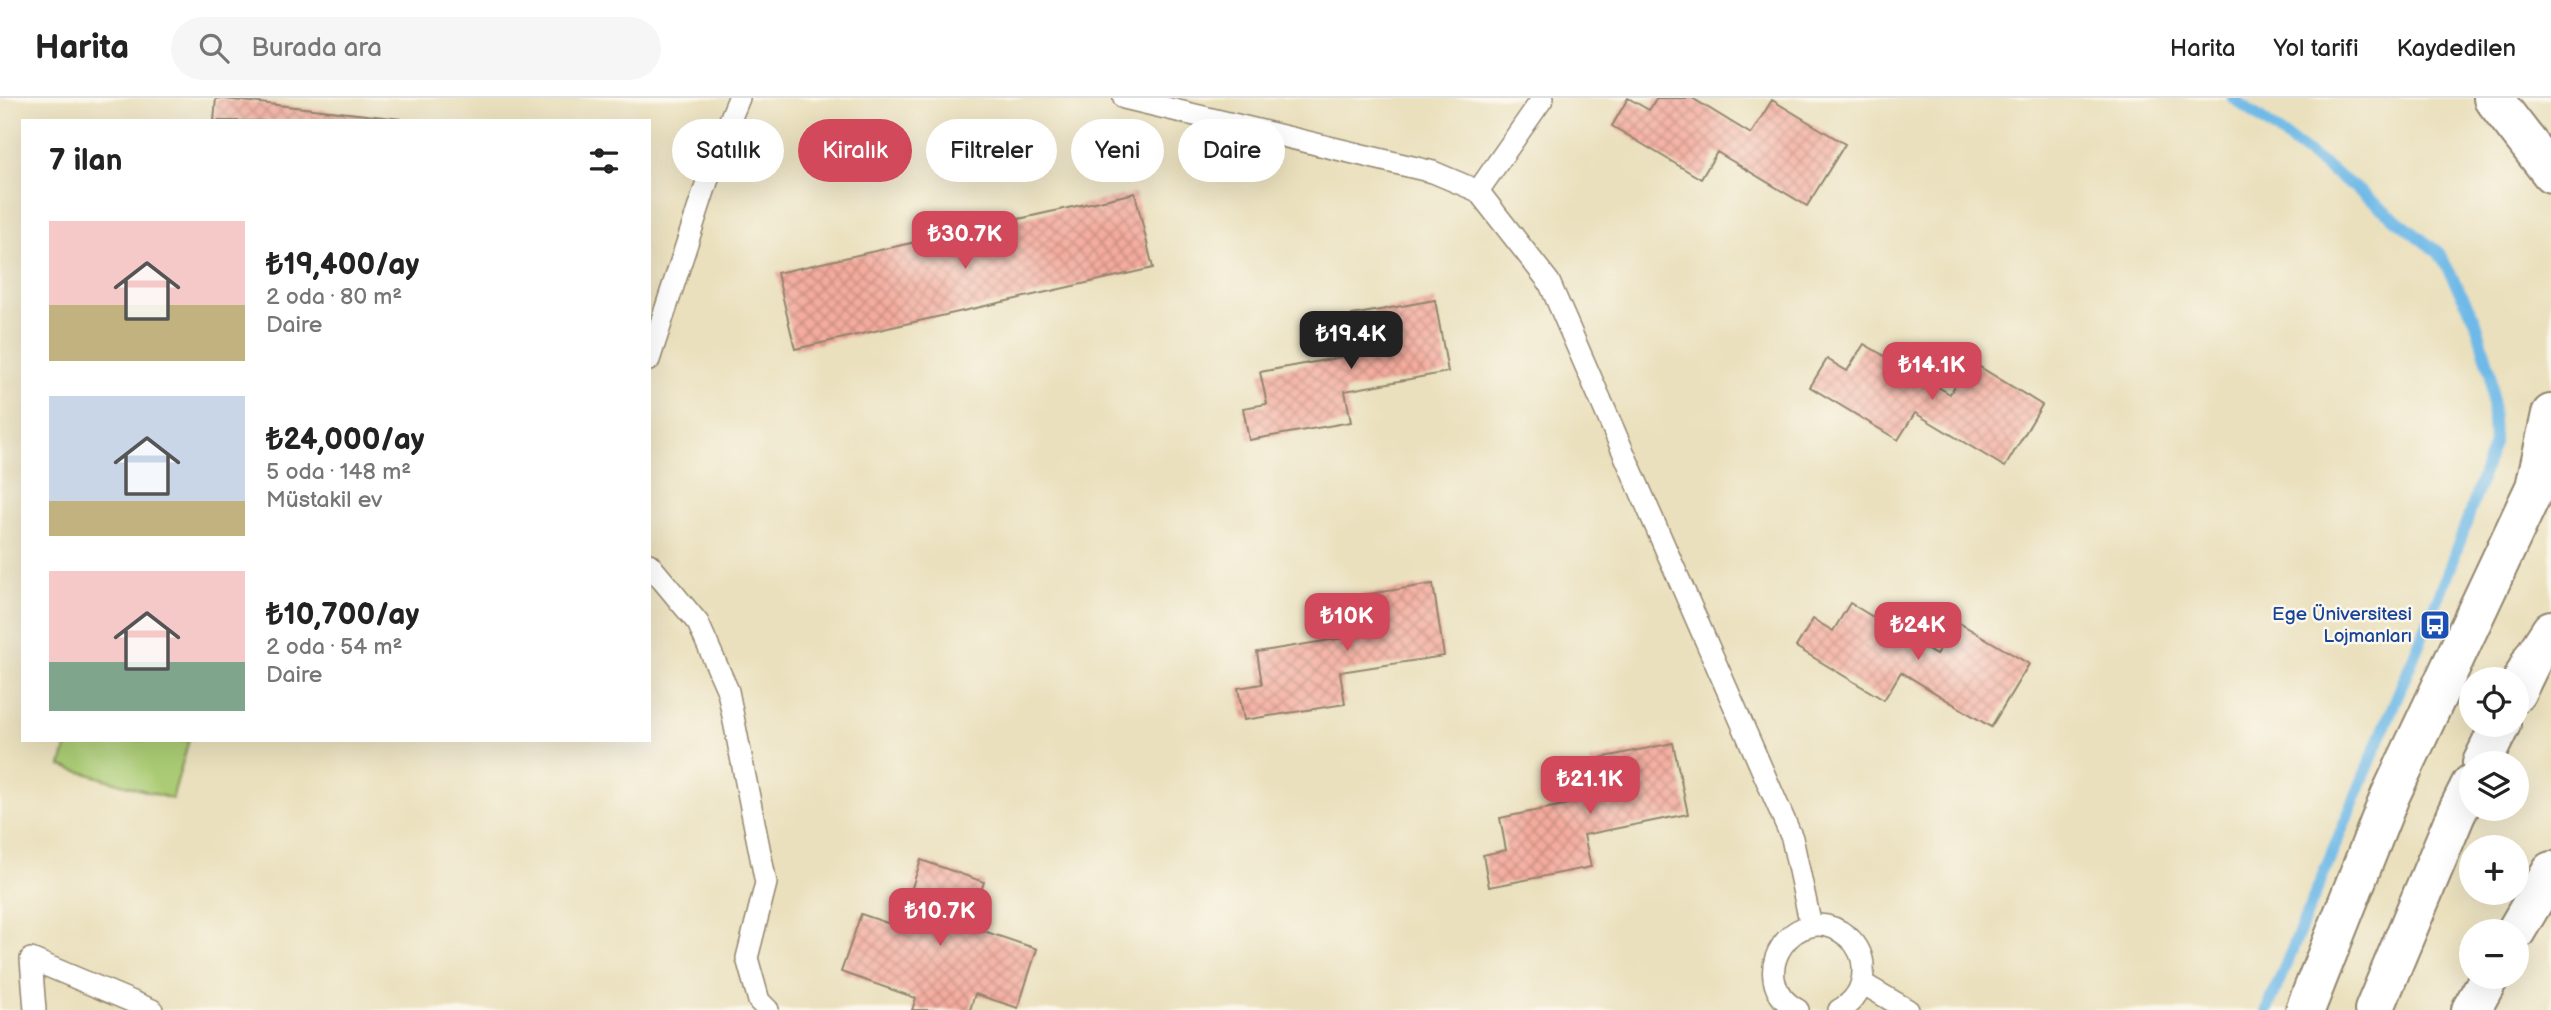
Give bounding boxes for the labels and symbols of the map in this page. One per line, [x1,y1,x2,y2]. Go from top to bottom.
pin: ₺30.7K [908,212,1022,271]
pin: ₺19.4K [1294,312,1408,371]
pin: ₺14.1K [1875,342,1989,402]
pin: ₺10K [1306,594,1388,653]
pin: ₺24K [1877,602,1959,662]
place label: Ege Üniversitesi Lojmanları [2272,603,2412,648]
bus stop icon: Ege Üniversitesi Lojmanları [2418,608,2452,642]
pin: ₺21.1K [1533,756,1647,816]
pin: ₺10.7K [883,888,997,948]

